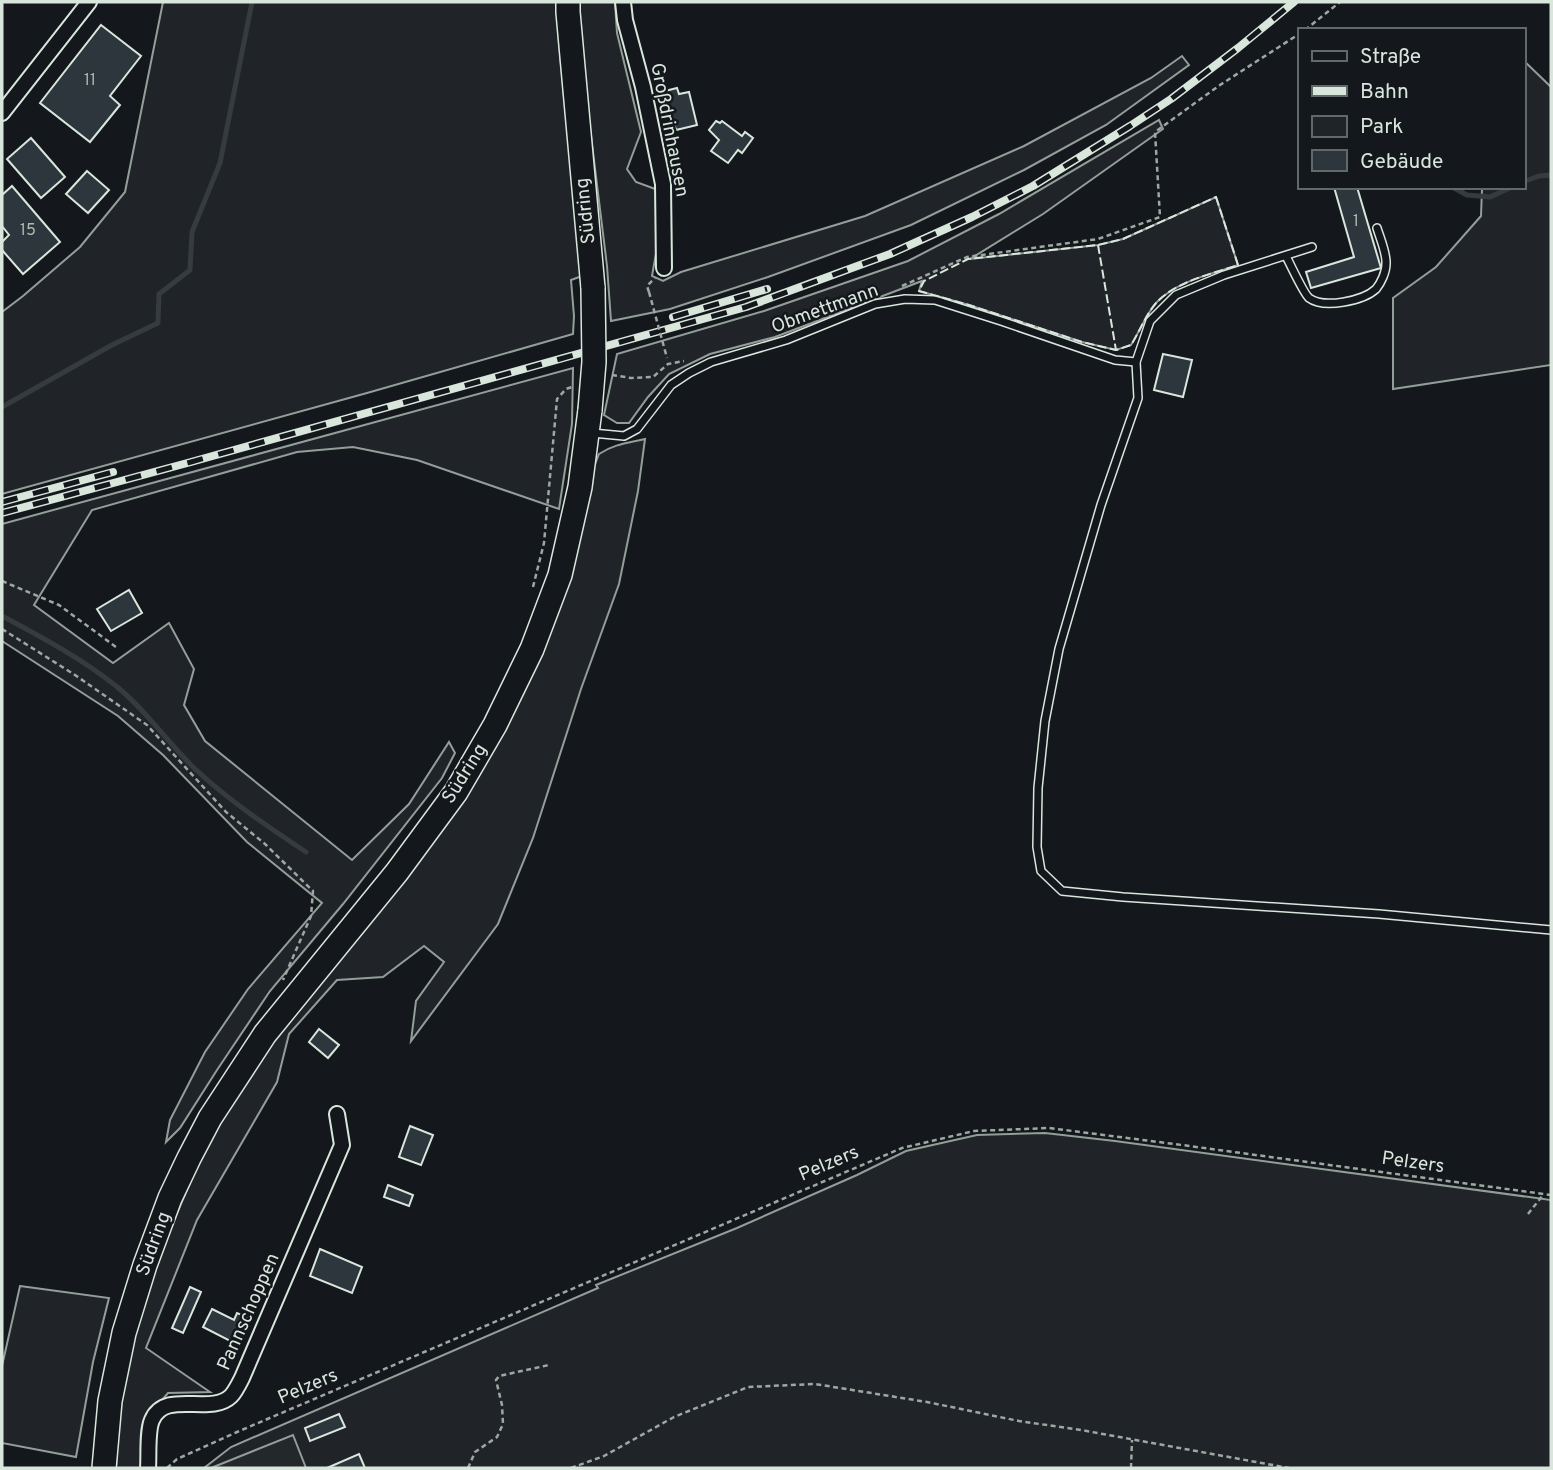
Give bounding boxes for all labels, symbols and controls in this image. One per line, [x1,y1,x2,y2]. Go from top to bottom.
legend [1298,28,1525,189]
text: Straße [1360,44,1421,71]
street label: Großdrinhausen [644,61,694,199]
house number: 11 [84,71,96,91]
text: Bahn [1360,79,1409,106]
text: Park [1360,114,1403,141]
text: Gebäude [1360,149,1443,176]
street label: Südring [571,177,601,245]
house number: 1 [1353,212,1359,232]
house number: 15 [20,221,36,241]
street label: Obmettmann [768,279,882,339]
street label: Südring [437,739,493,809]
street label: Pelzers [795,1141,863,1187]
street label: Pelzers [1380,1147,1446,1179]
street label: Südring [131,1209,177,1279]
street label: Pannschoppen [212,1250,286,1374]
street label: Pelzers [274,1364,342,1410]

